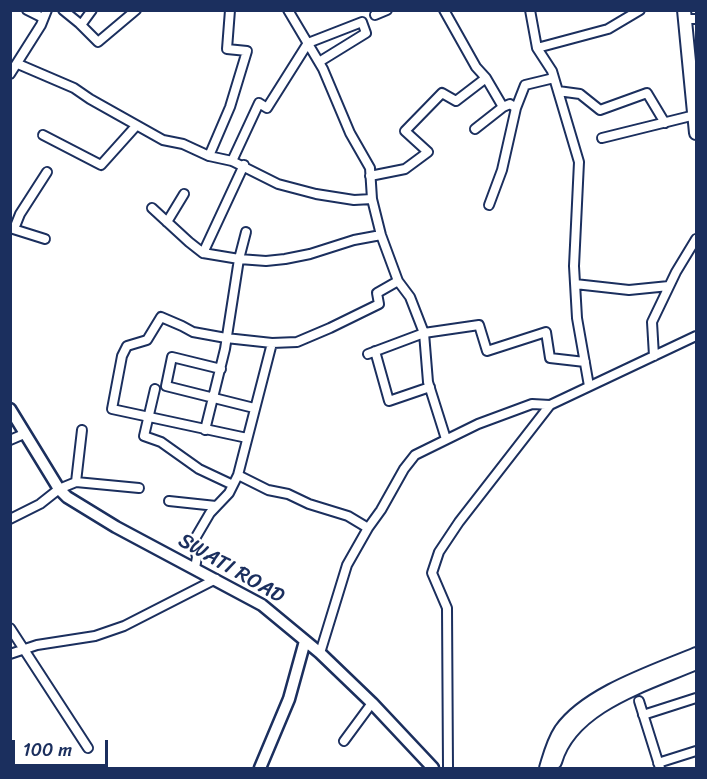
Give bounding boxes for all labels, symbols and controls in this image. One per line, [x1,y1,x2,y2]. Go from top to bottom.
street label: SWATI ROAD [173,529,289,609]
scale bar [15,728,111,766]
text: 100 m [23,734,72,766]

